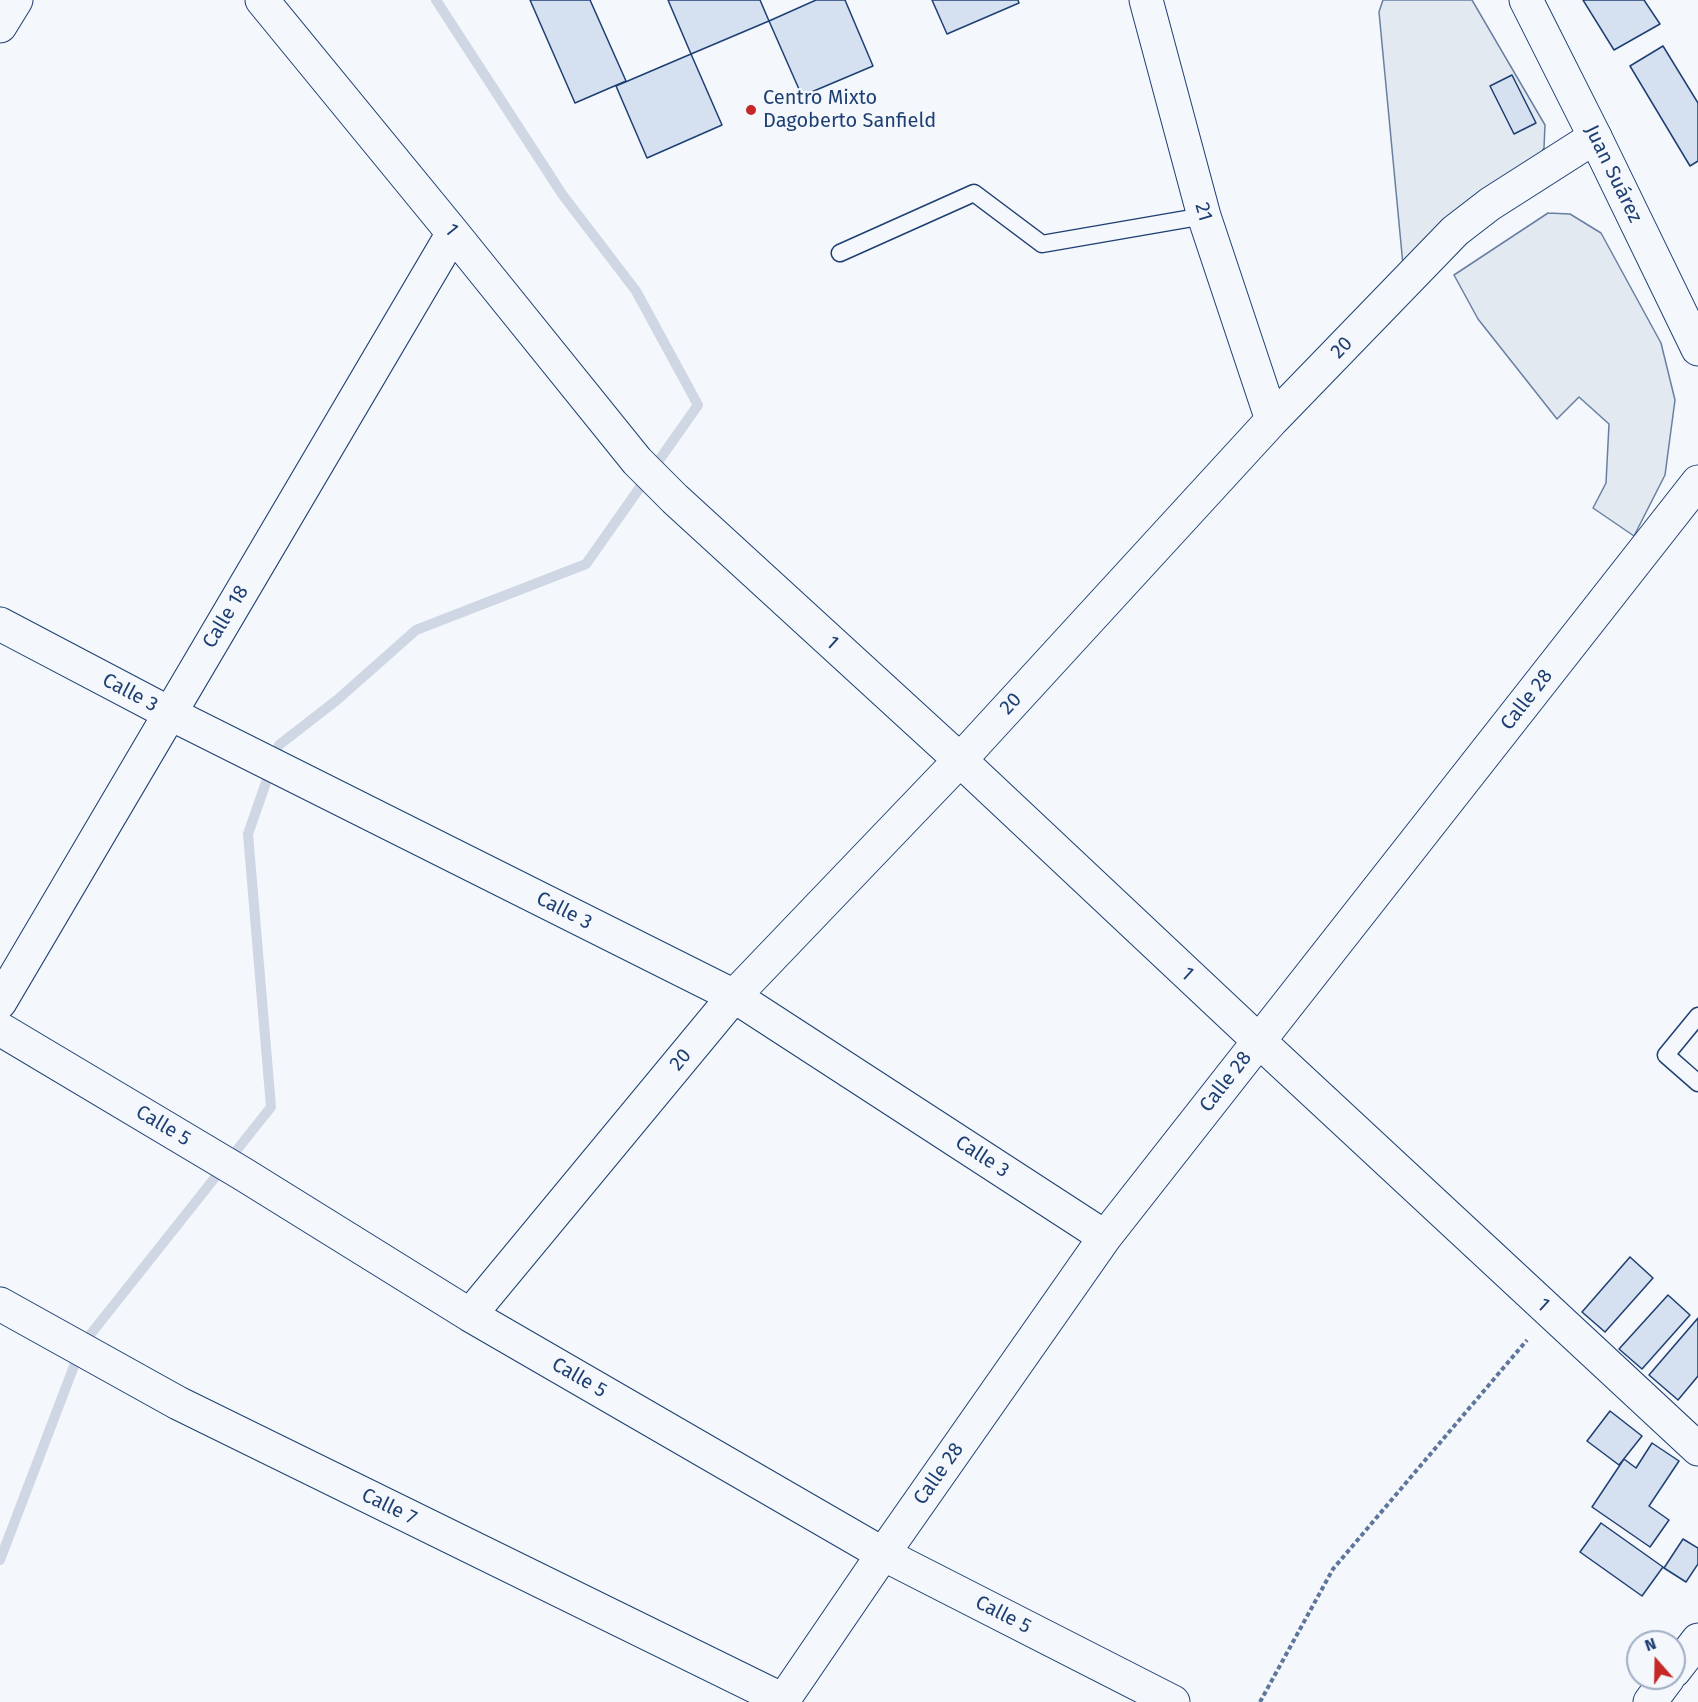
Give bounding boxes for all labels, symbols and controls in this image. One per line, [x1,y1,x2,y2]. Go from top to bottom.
place label: Centro Mixto Dagoberto Sanfield [763,86,936,133]
marker: Centro Mixto Dagoberto Sanfield [744,103,758,117]
street label: Juan Suárez [1579,121,1647,227]
street label: 21 [1189,200,1217,224]
street label: 1 [439,219,463,241]
street label: 20 [1326,332,1358,364]
street label: Calle 18 [198,581,254,653]
street label: 1 [821,631,843,655]
street label: Calle 28 [1496,665,1558,735]
street label: Calle 3 [98,668,162,718]
street label: 20 [995,688,1027,720]
street label: Calle 3 [532,887,596,935]
street label: 1 [1176,962,1198,986]
street label: 20 [665,1044,697,1076]
street label: Calle 28 [1195,1047,1257,1117]
street label: Calle 5 [131,1100,195,1152]
street label: Calle 3 [951,1131,1013,1183]
street label: 1 [1532,1293,1554,1317]
street label: Calle 5 [547,1353,611,1403]
street label: Calle 28 [909,1438,969,1510]
street label: Calle 7 [358,1483,420,1531]
street label: Calle 5 [971,1591,1035,1639]
north arrow [1626,1630,1686,1690]
text: N [1642,1634,1659,1655]

